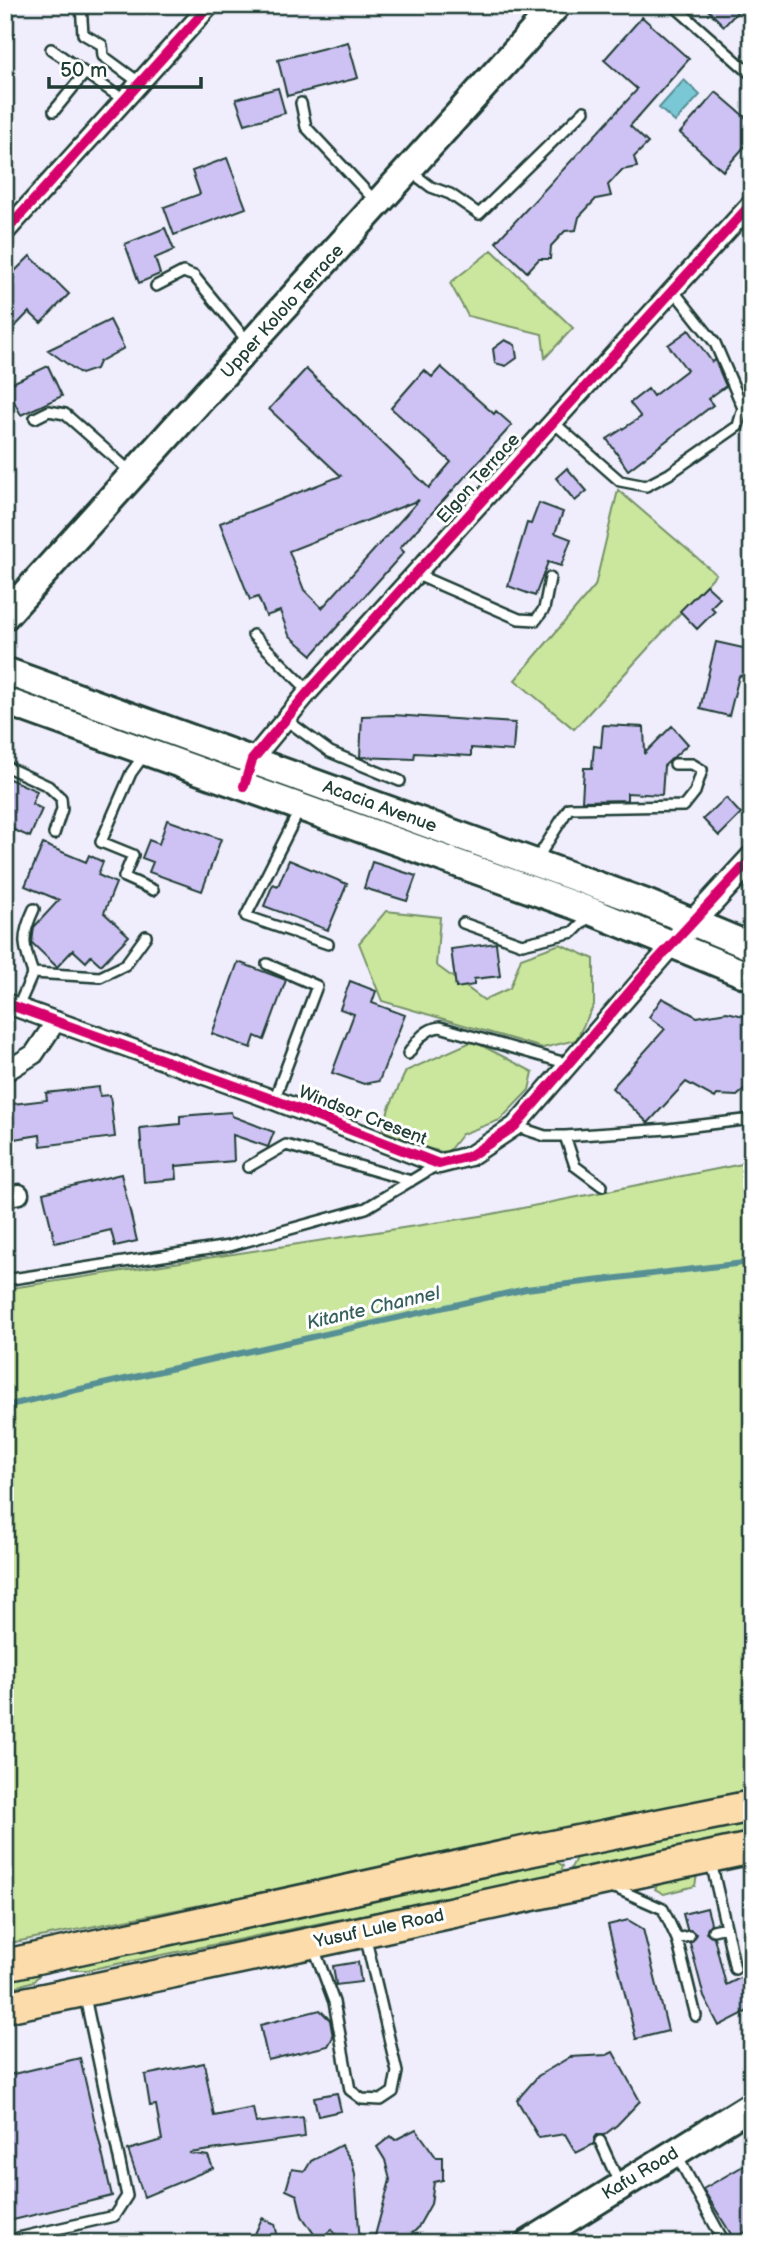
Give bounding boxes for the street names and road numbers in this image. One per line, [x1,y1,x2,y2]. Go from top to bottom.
street label: Upper Kololo Terrace [217,240,348,383]
street label: Elgon Terrace [433,429,524,528]
street label: Acacia Avenue [320,776,440,837]
street label: Windsor Cresent [296,1081,430,1150]
street label: Yusuf Lule Road [311,1904,446,1953]
street label: Kafu Road [598,2142,682,2204]

